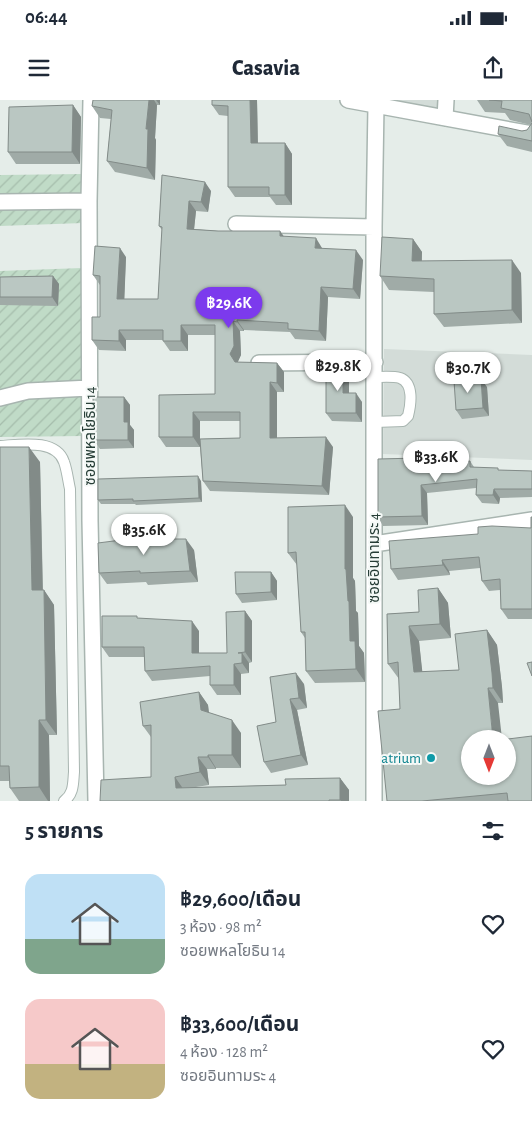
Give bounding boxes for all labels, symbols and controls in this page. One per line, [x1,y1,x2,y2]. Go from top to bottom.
text: 06:44 [25,8,68,27]
icon: menu [25,54,53,82]
icon: share [479,54,507,82]
text: Casavia [232,57,300,79]
pin: ฿29.6K [188,286,270,329]
text: ฿29.6K [206,295,252,311]
pin: ฿29.8K [297,350,379,392]
pin: ฿30.7K [427,352,509,394]
text: ฿29.8K [315,358,361,374]
text: ฿30.7K [446,360,490,376]
street label: ซอยพหลโยธิน 14 [82,387,98,485]
pin: ฿33.6K [395,440,477,483]
text: ฿33.6K [414,449,458,465]
street label: ซอยอินทามระ 4 [367,513,382,603]
pin: ฿35.6K [103,514,185,556]
text: ฿35.6K [122,522,166,538]
north arrow [461,730,516,785]
map controls [461,730,516,785]
place label: atrium [381,751,421,766]
marker: atrium [425,752,437,764]
icon: filters [479,817,507,845]
text: 5 รายการ [25,821,103,842]
text: ฿29,600/เดือน [180,889,301,910]
icon: home [65,894,125,954]
icon: heart [479,910,507,938]
text: 3 ห้อง · 98 m² [180,919,261,935]
text: ซอยพหลโยธิน 14 [180,943,286,959]
text: ฿33,600/เดือน [180,1014,299,1035]
icon: home [65,1019,125,1079]
icon: heart [479,1035,507,1063]
text: 4 ห้อง · 128 m² [180,1044,268,1060]
text: ซอยอินทามระ 4 [180,1068,276,1084]

